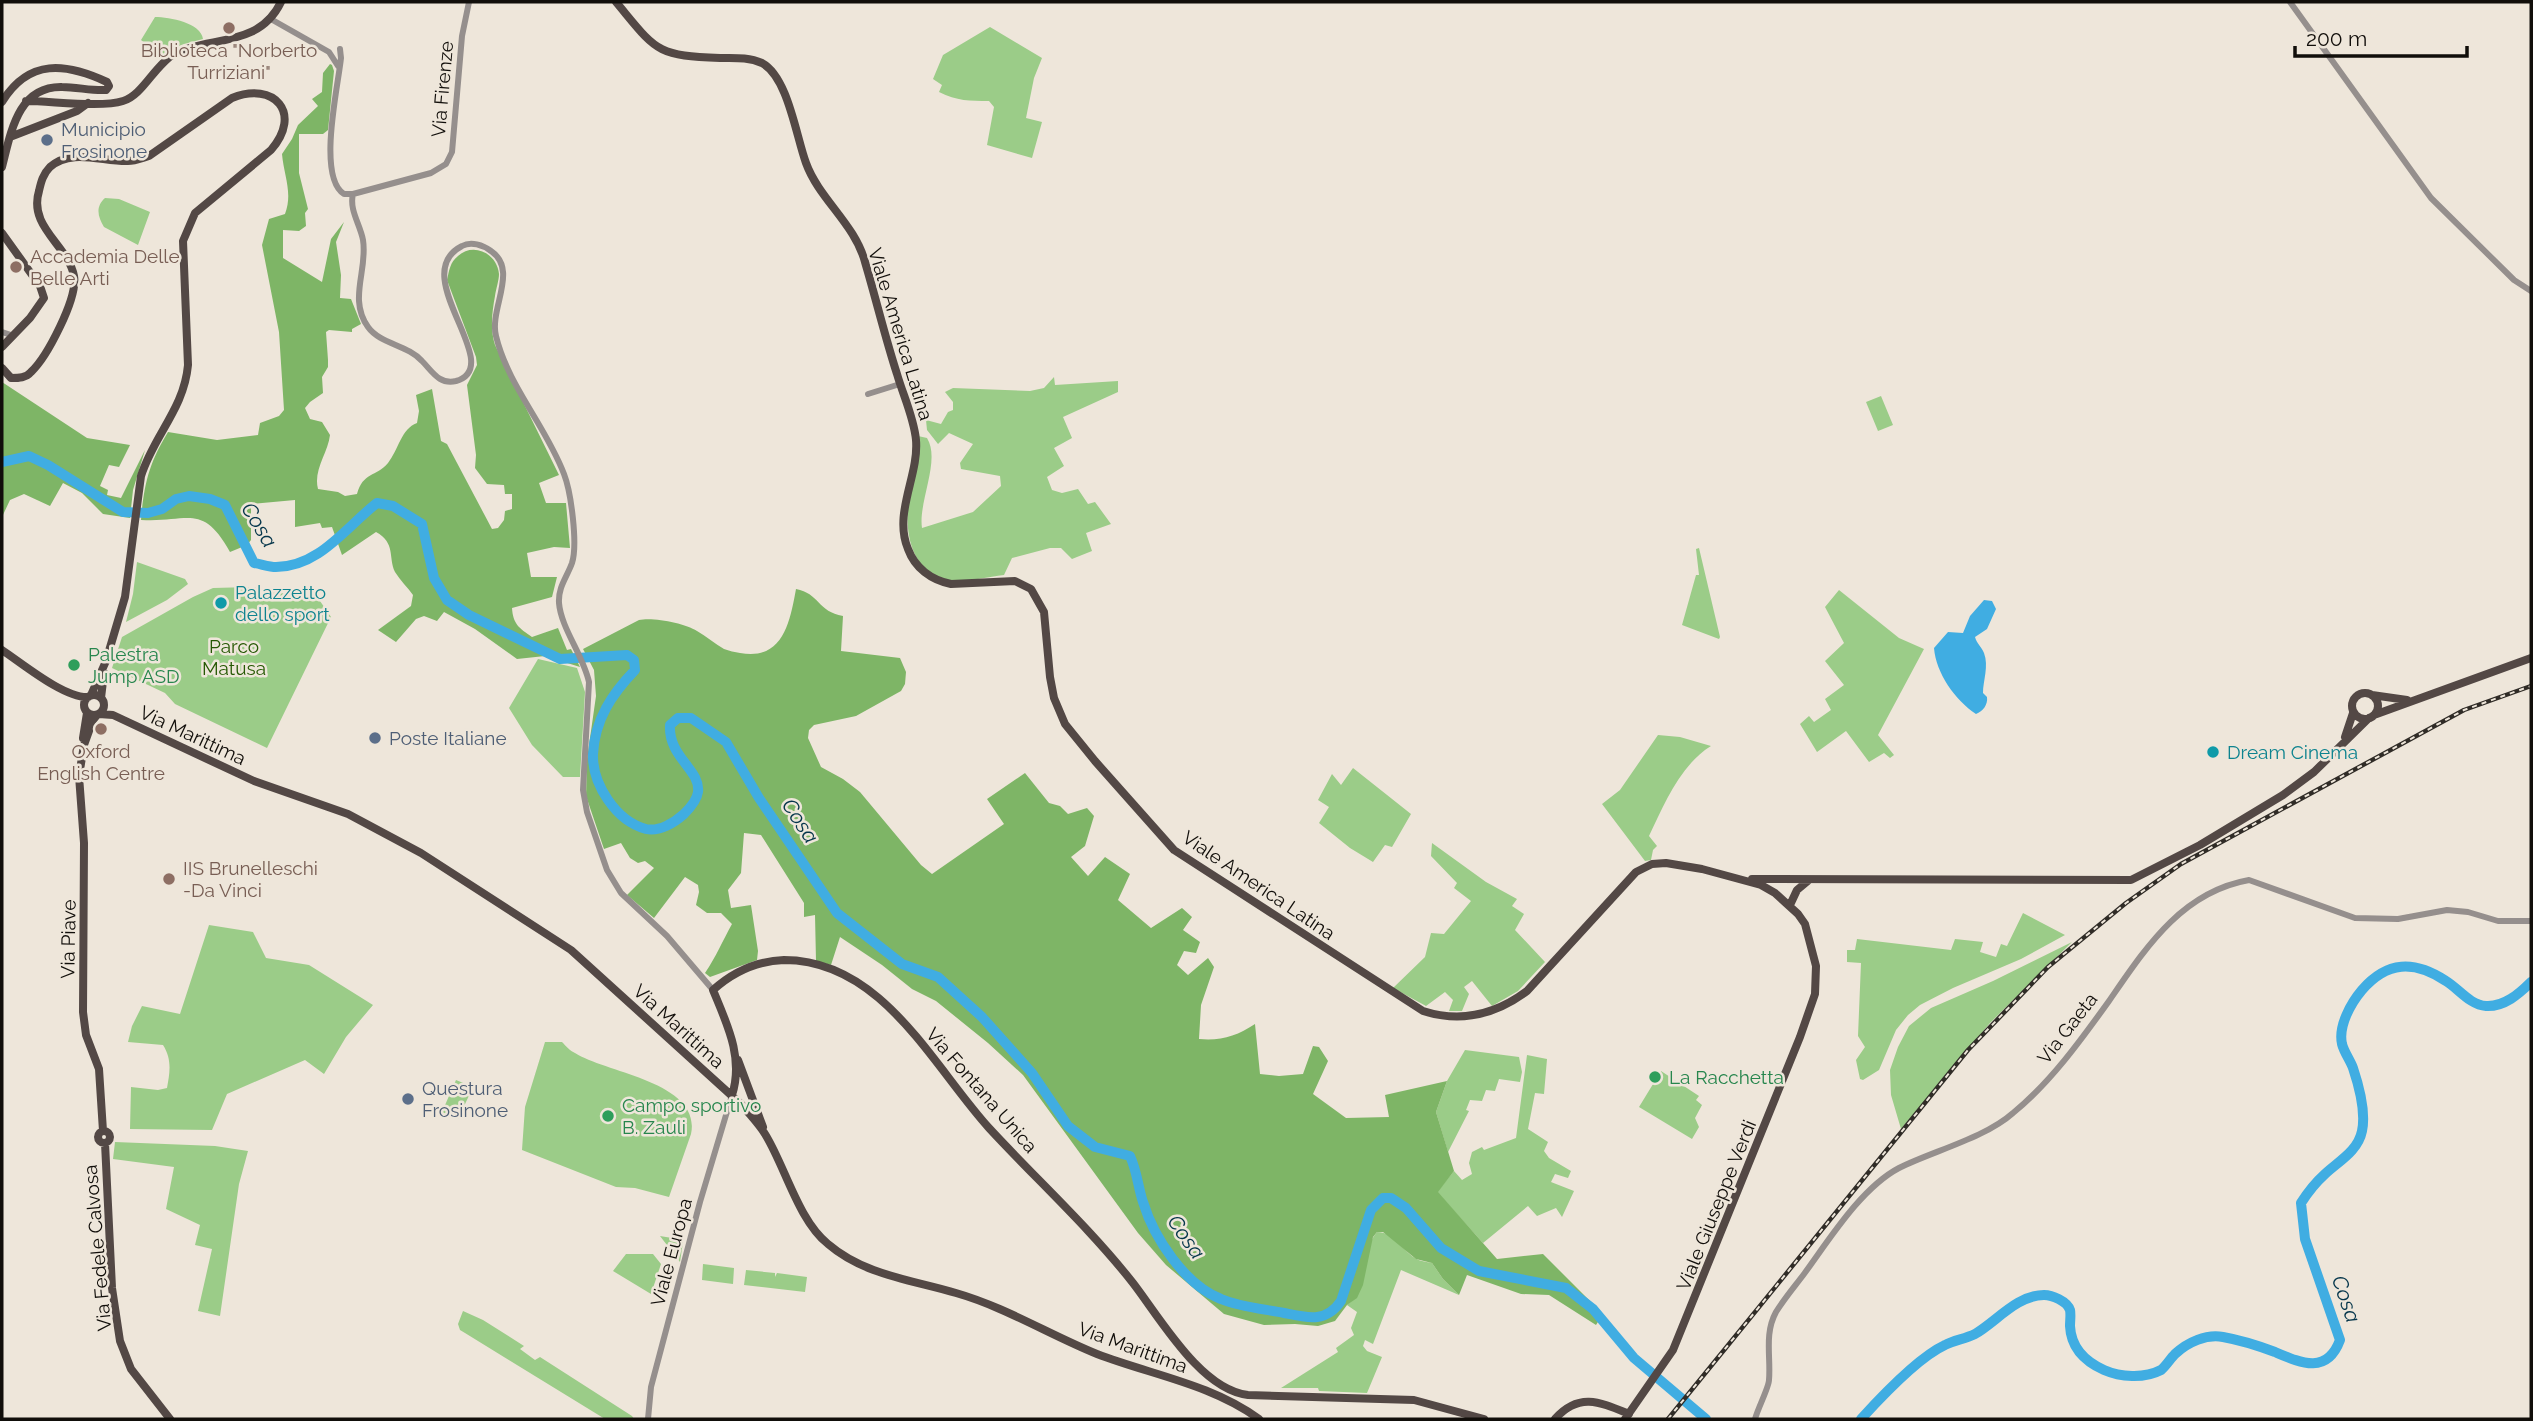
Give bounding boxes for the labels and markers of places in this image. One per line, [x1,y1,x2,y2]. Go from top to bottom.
marker: Biblioteca "Norberto Turriziani" [221,20,237,36]
place label: Biblioteca "Norberto Turriziani" [141,39,317,83]
place label: Municipio Frosinone [61,118,147,162]
marker: Municipio Frosinone [39,132,55,148]
place label: Accademia Delle Belle Arti [30,245,180,289]
marker: Accademia Delle Belle Arti [8,259,24,275]
place label: Palazzetto dello sport [235,581,330,625]
marker: Palazzetto dello sport [213,595,229,611]
place label: Palestra Jump ASD [88,643,180,687]
marker: Palestra Jump ASD [66,657,82,673]
marker: Oxford English Centre [93,721,109,737]
place label: Poste Italiane [389,727,507,749]
marker: Poste Italiane [367,730,383,746]
place label: Oxford English Centre [37,740,165,784]
place label: Dream Cinema [2227,741,2358,763]
marker: Dream Cinema [2205,744,2221,760]
place label: IIS Brunelleschi -Da Vinci [183,857,318,901]
marker: IIS Brunelleschi -Da Vinci [161,871,177,887]
place label: La Racchetta [1669,1066,1784,1088]
marker: La Racchetta [1647,1069,1663,1085]
place label: Questura Frosinone [422,1077,508,1121]
marker: Questura Frosinone [400,1091,416,1107]
place label: Campo sportivo B. Zauli [622,1094,761,1138]
marker: Campo sportivo B. Zauli [600,1108,616,1124]

